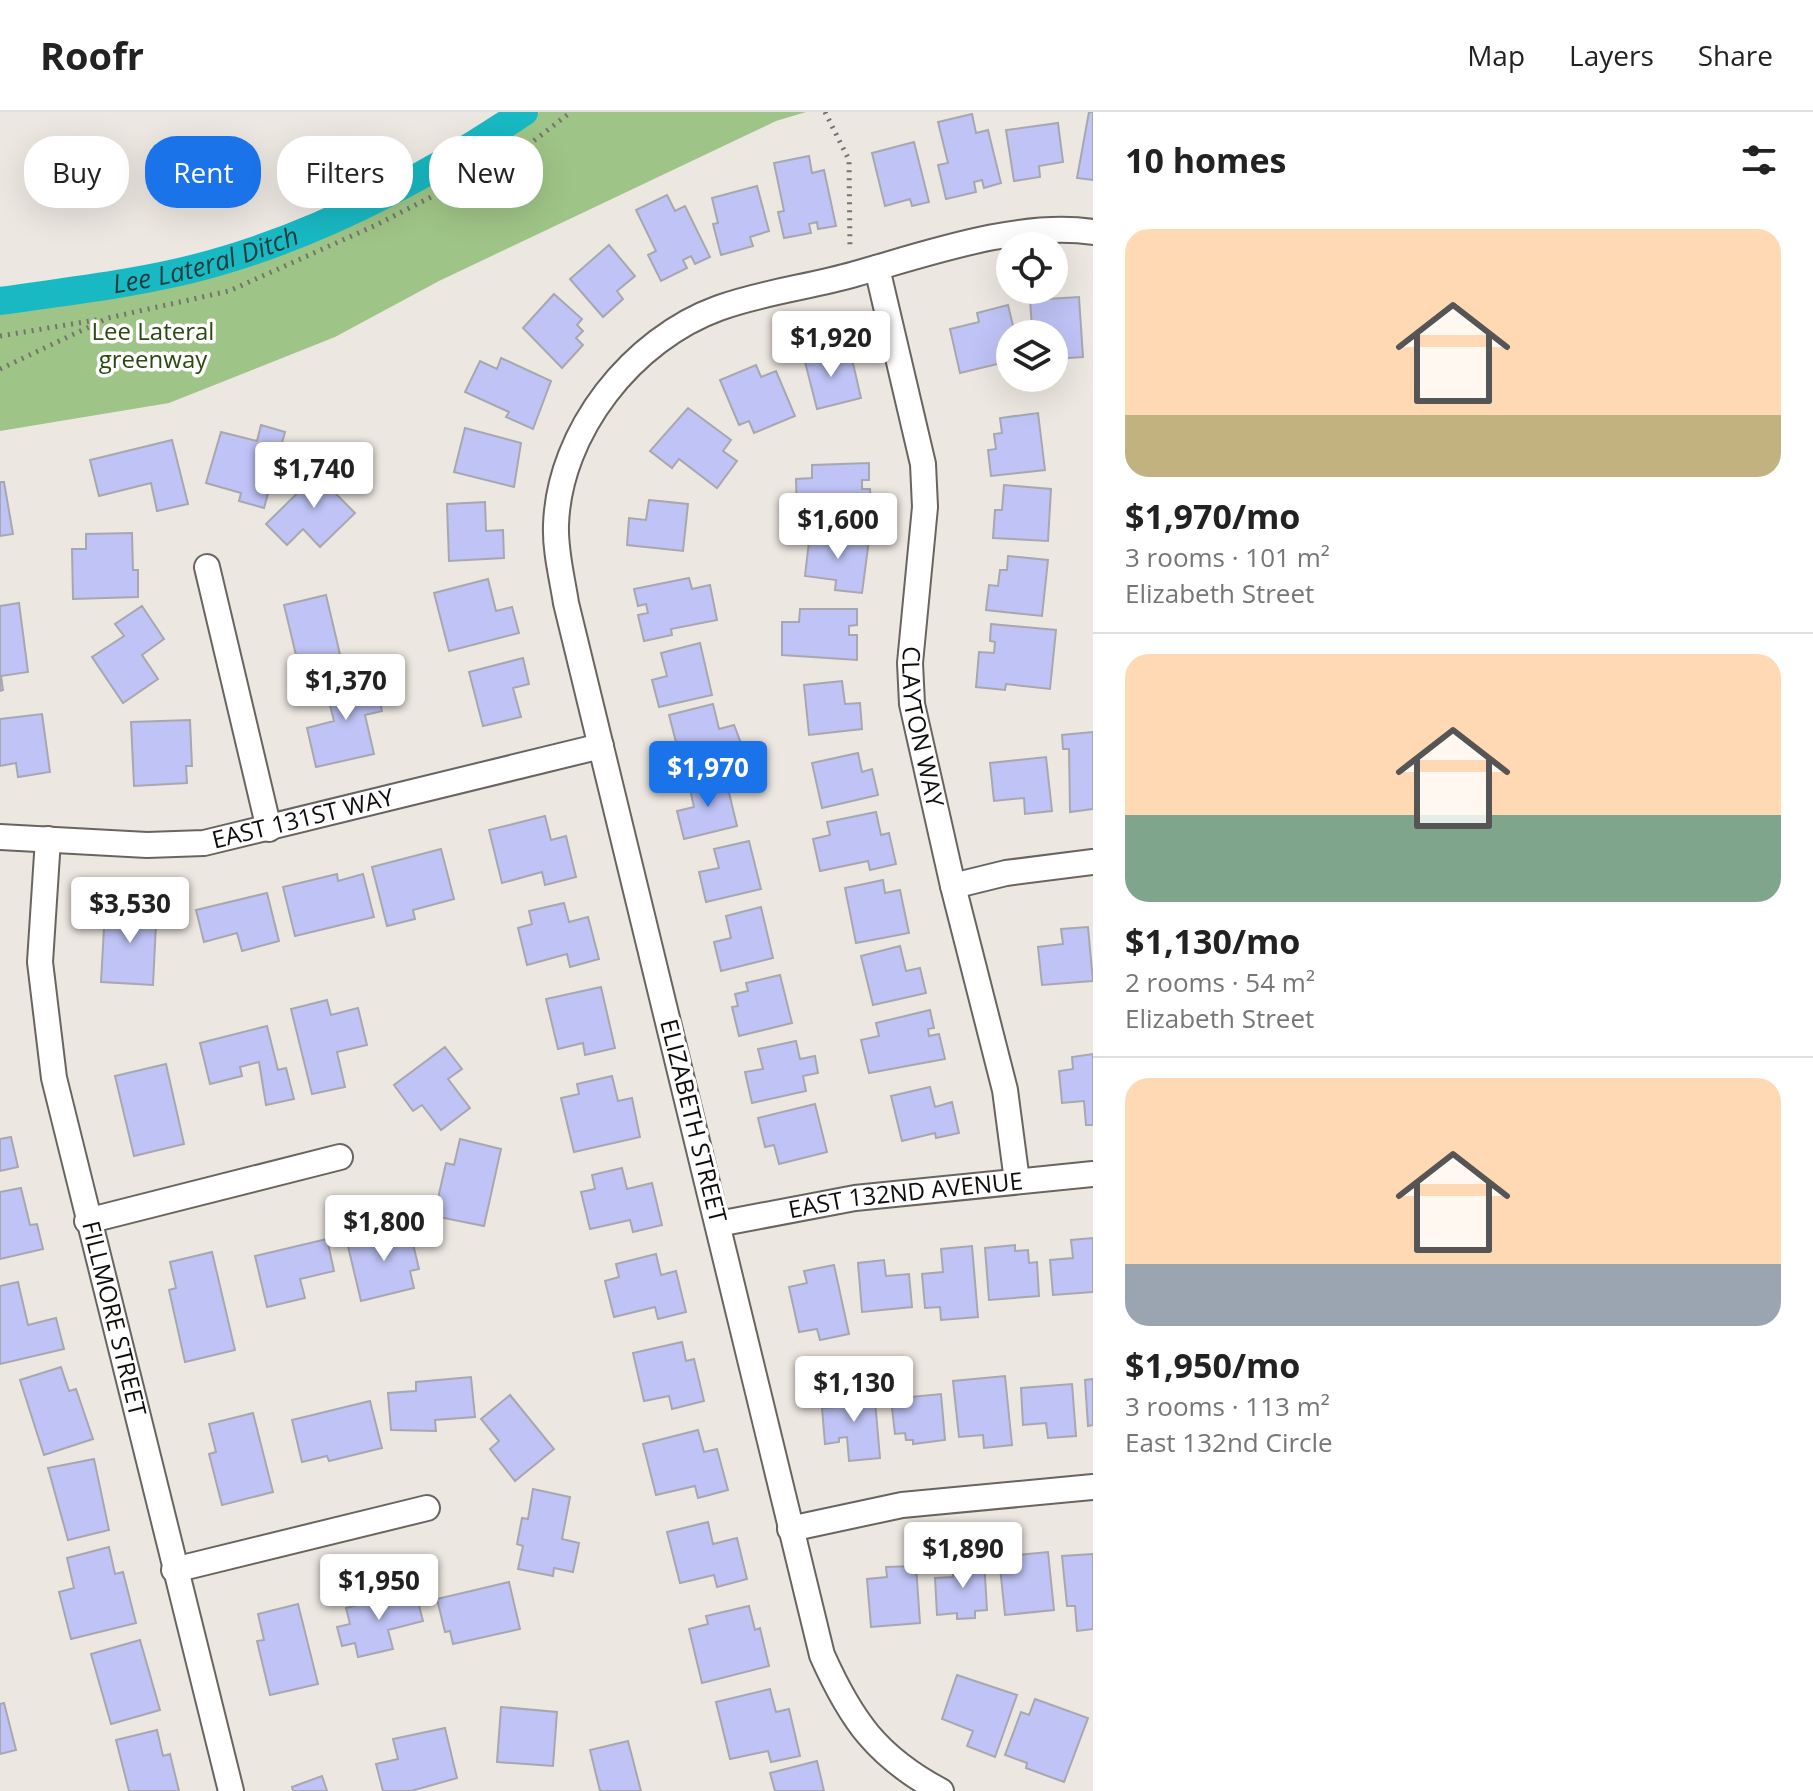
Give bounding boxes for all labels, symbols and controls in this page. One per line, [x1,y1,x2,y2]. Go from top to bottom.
text: Roofr [40,29,144,81]
text: Map [1467,36,1525,74]
text: Layers [1569,36,1654,74]
text: Share [1698,36,1773,74]
chip: Buy [24,136,129,208]
chip: Rent [145,136,261,208]
chip: Filters [277,136,413,208]
chip: New [429,136,543,208]
text: 10 homes [1125,137,1286,183]
icon: filters [1737,138,1781,182]
water label: Lee Lateral Ditch [110,217,304,301]
map controls [996,232,1068,392]
button: locate [996,232,1068,304]
icon: home [1381,281,1525,425]
pin: $1,920 [766,311,896,379]
park label: Lee Lateral greenway [92,314,214,375]
text: $1,920 [790,319,872,355]
button: layers [996,320,1068,392]
pin: $1,740 [249,442,379,510]
text: $1,740 [273,450,355,486]
pin: $1,600 [773,493,903,561]
text: $1,970/mo [1125,493,1300,539]
text: $1,600 [797,501,879,537]
text: 3 rooms · 101 m² [1125,539,1330,575]
text: Elizabeth Street [1125,575,1314,611]
street label: CLAYTON WAY [895,645,953,811]
pin: $1,370 [281,654,411,722]
text: $1,370 [305,662,387,698]
icon: home [1381,706,1525,850]
pin: $1,970 [643,741,773,809]
text: $1,970 [667,749,749,785]
street label: EAST 131ST WAY [208,779,397,855]
pin: $3,530 [65,877,195,945]
text: $3,530 [89,885,171,921]
text: $1,130/mo [1125,918,1300,964]
text: 2 rooms · 54 m² [1125,964,1315,1000]
text: Elizabeth Street [1125,1000,1314,1036]
street label: ELIZABETH STREET [653,1015,736,1226]
icon: home [1381,1130,1525,1274]
street label: EAST 132ND AVENUE [785,1163,1024,1225]
pin: $1,800 [319,1195,449,1263]
text: $1,800 [343,1203,425,1239]
street label: FILLMORE STREET [75,1217,155,1419]
text: $1,950/mo [1125,1342,1300,1388]
pin: $1,130 [789,1356,919,1424]
text: $1,130 [813,1364,895,1400]
text: 3 rooms · 113 m² [1125,1388,1330,1424]
text: East 132nd Circle [1125,1424,1333,1460]
pin: $1,890 [898,1522,1028,1590]
text: $1,890 [922,1530,1004,1566]
pin: $1,950 [314,1554,444,1622]
text: $1,950 [338,1562,420,1598]

